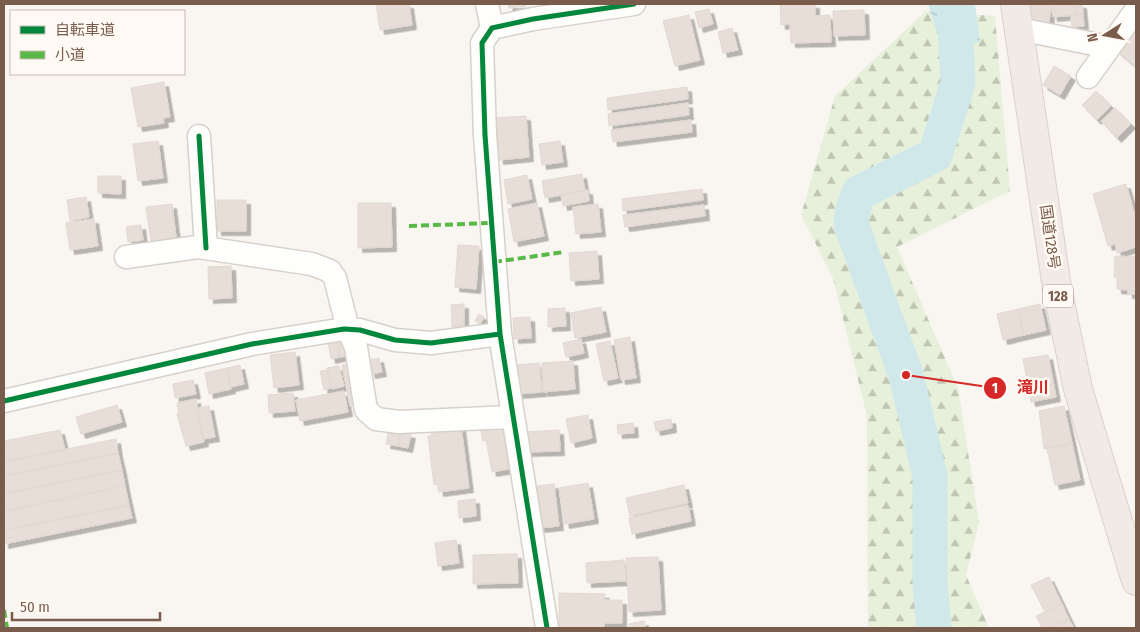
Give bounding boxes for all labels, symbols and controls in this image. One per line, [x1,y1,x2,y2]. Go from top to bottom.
legend [10,10,185,75]
north arrow [1080,10,1130,60]
text: 自転車道 [55,21,115,39]
text: N [1084,32,1102,43]
text: 小道 [55,46,85,64]
street label: 国道128号 [1037,204,1063,270]
road number: 128 [1043,284,1073,308]
callout: 滝川 [982,372,1059,403]
text: 滝川 [1017,378,1049,397]
text: 1 [992,379,998,397]
scale bar [12,590,160,622]
text: 50 m [20,598,50,616]

